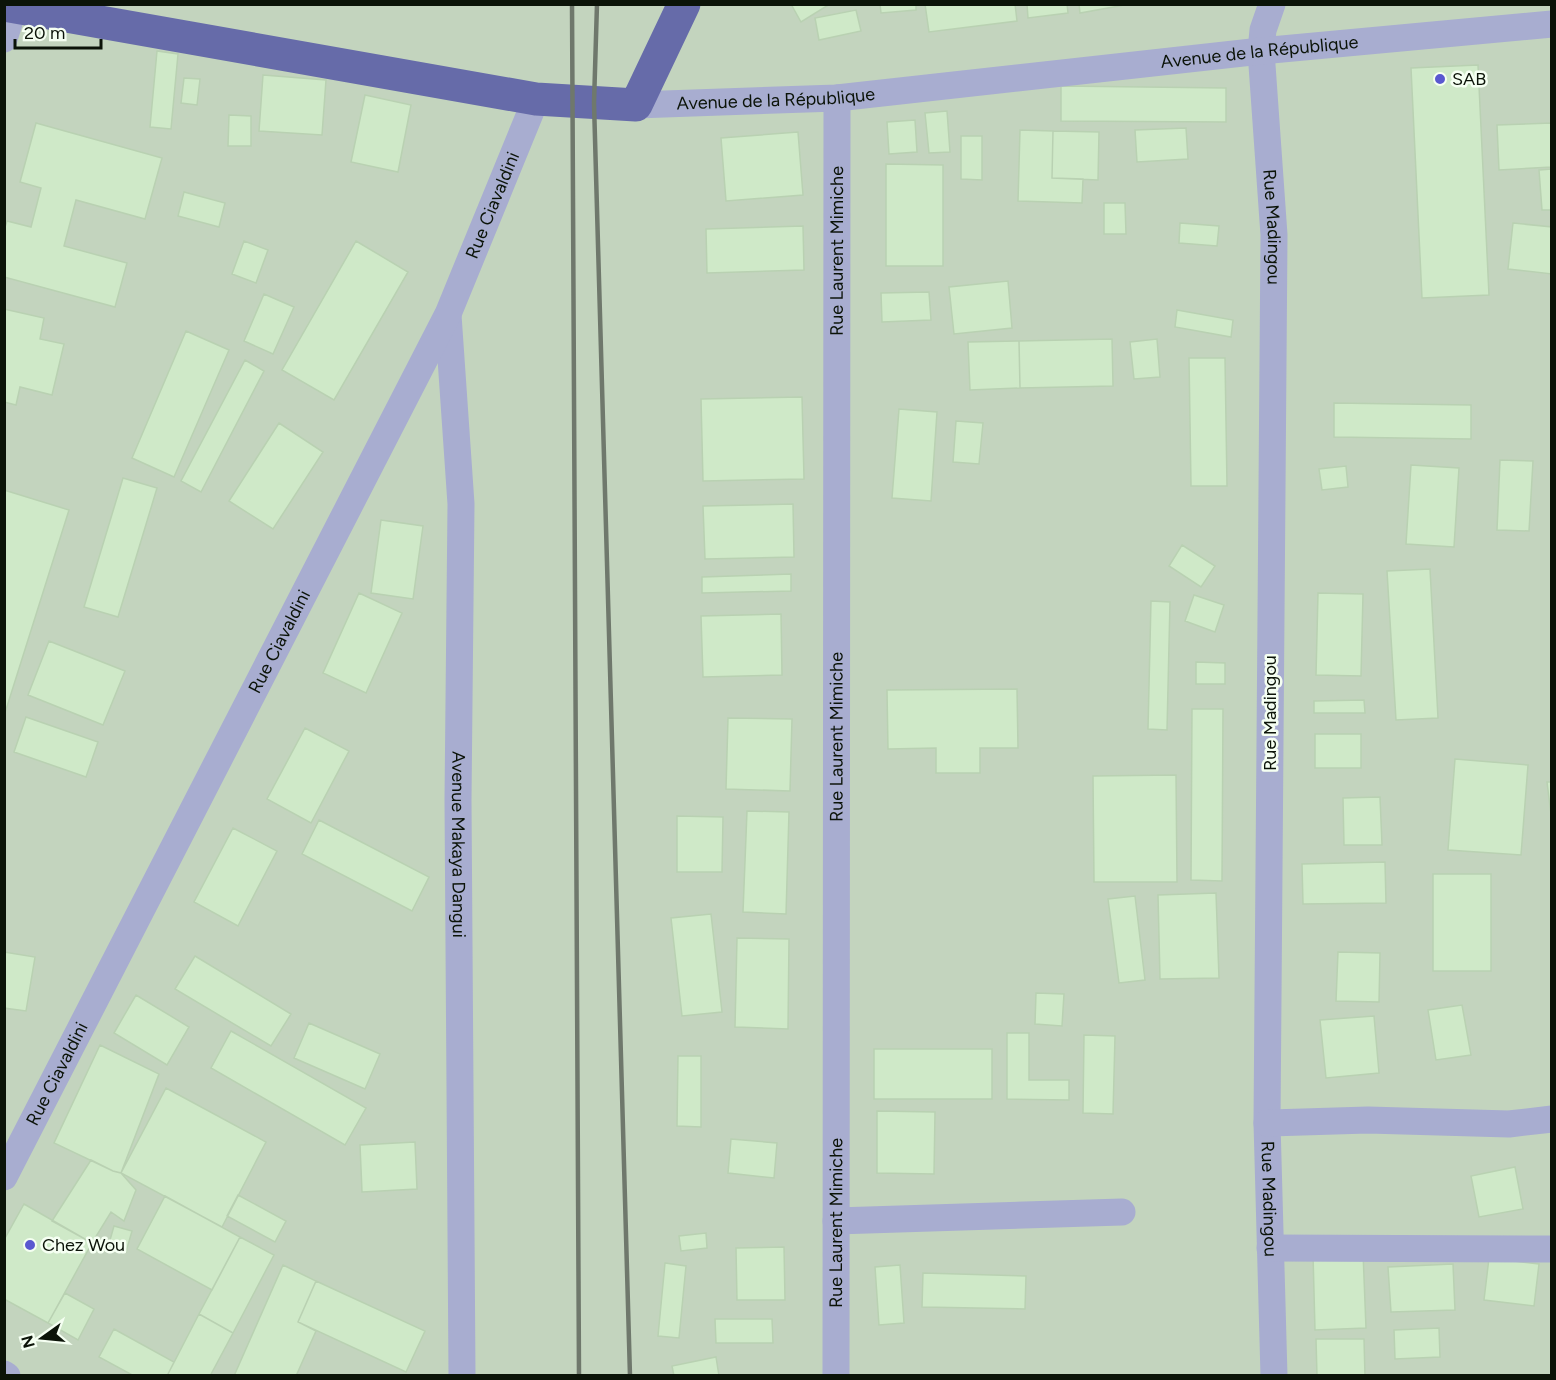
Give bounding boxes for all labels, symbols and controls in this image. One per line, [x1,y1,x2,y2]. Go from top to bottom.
scale bar [15,12,100,50]
text: 20 m [24,22,65,44]
street label: Avenue de la République [1159,31,1359,73]
place label: SAB [1452,68,1486,90]
marker: SAB [1433,72,1447,86]
street label: Avenue de la République [676,83,876,115]
street label: Rue Ciavaldini [461,149,524,262]
street label: Rue Laurent Mimiche [826,166,848,336]
street label: Rue Madingou [1258,168,1285,285]
street label: Rue Ciavaldini [244,586,315,697]
street label: Rue Laurent Mimiche [825,652,848,822]
street label: Rue Madingou [1259,655,1281,771]
street label: Avenue Makaya Dangui [447,751,470,938]
street label: Rue Ciavaldini [21,1019,93,1129]
street label: Rue Laurent Mimiche [825,1138,847,1308]
street label: Rue Madingou [1257,1141,1282,1257]
place label: Chez Wou [42,1234,125,1256]
marker: Chez Wou [23,1238,37,1252]
north arrow [12,1308,72,1368]
text: N [17,1333,39,1350]

